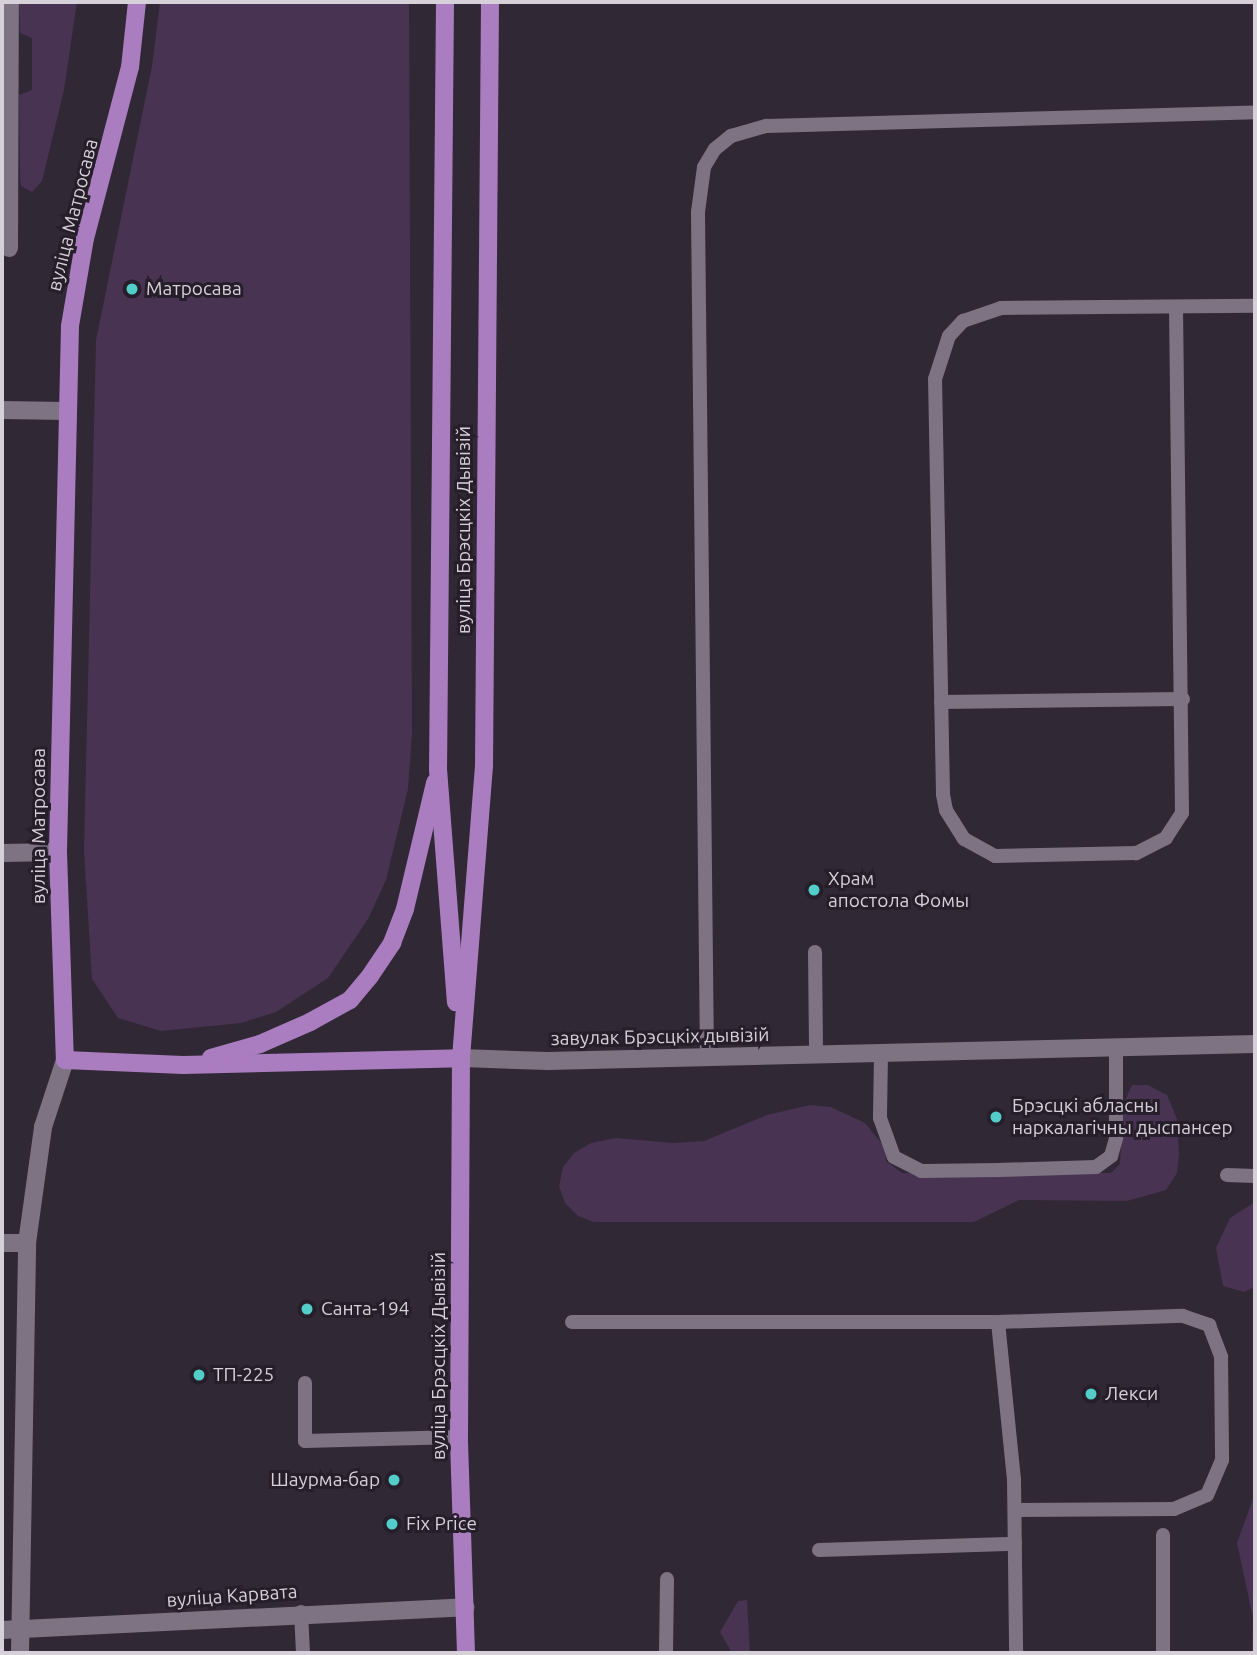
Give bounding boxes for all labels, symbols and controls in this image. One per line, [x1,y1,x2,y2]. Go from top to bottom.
street label: вуліца Матросава [43,137,103,293]
place label: Матросава [146,278,242,300]
marker: Матросава [124,281,140,297]
street label: вуліца Брэсцкіх Дывізій [453,426,475,634]
street label: вуліца Матросава [28,748,50,904]
place label: Храм апостола Фомы [828,868,969,912]
marker: Храм апостола Фомы [806,882,822,898]
street label: завулак Брэсцкіх дывізій [550,1024,770,1050]
place label: Брэсцкі абласны наркалагічны дыспансер [1012,1095,1233,1139]
marker: Брэсцкі абласны наркалагічны дыспансер [986,1107,1006,1127]
street label: вуліца Брэсцкіх Дывізій [428,1252,450,1460]
place label: Санта-194 [321,1298,409,1320]
marker: Санта-194 [299,1301,315,1317]
place label: ТП-225 [213,1364,274,1386]
marker: ТП-225 [191,1367,207,1383]
place label: Лекси [1105,1383,1158,1405]
marker: Лекси [1083,1386,1099,1402]
place label: Шаурма-бар [270,1469,380,1491]
marker: Шаурма-бар [386,1472,402,1488]
place label: Fix Price [406,1513,477,1535]
marker: Fix Price [384,1516,400,1532]
street label: вуліца Карвата [166,1580,298,1612]

